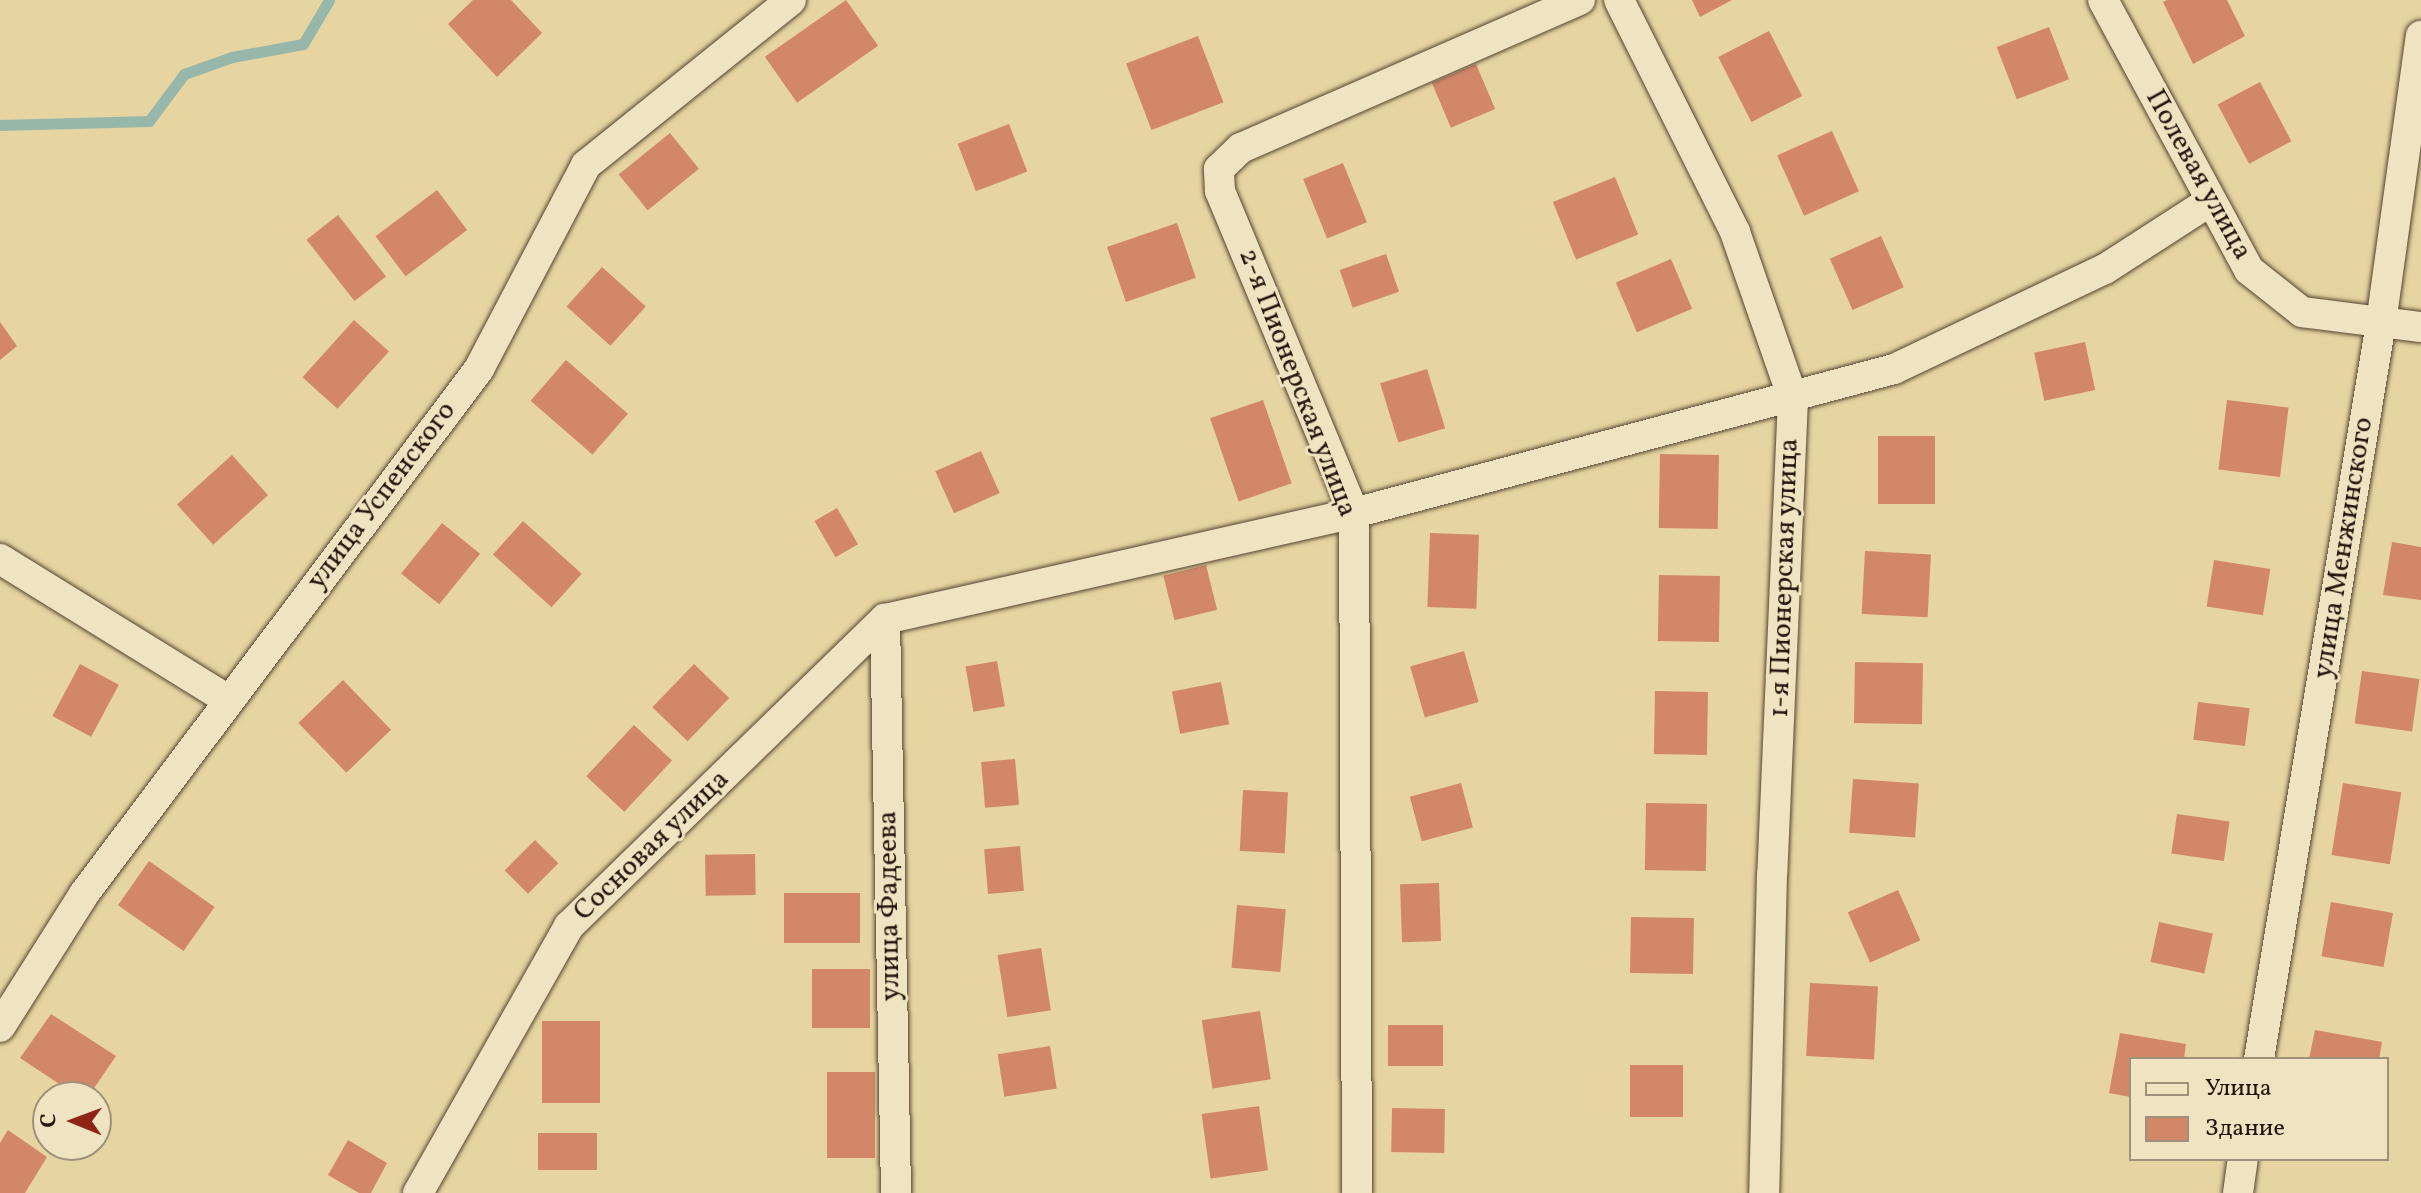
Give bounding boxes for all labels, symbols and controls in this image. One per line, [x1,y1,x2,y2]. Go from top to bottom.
street label: Полевая улица [2137,84,2259,266]
street label: 2-я Пионерская улица [1230,244,1364,522]
street label: улица Успенского [300,395,464,597]
street label: улица Менжинского [2307,415,2381,681]
street label: 1-я Пионерская улица [1763,437,1807,719]
street label: Сосновая улица [567,763,737,929]
street label: улица Фадеева [872,810,908,1002]
legend [2129,1057,2389,1161]
text: Улица [2205,1072,2272,1106]
north arrow [32,1081,112,1161]
text: Здание [2205,1112,2285,1146]
text: С [34,1113,65,1128]

